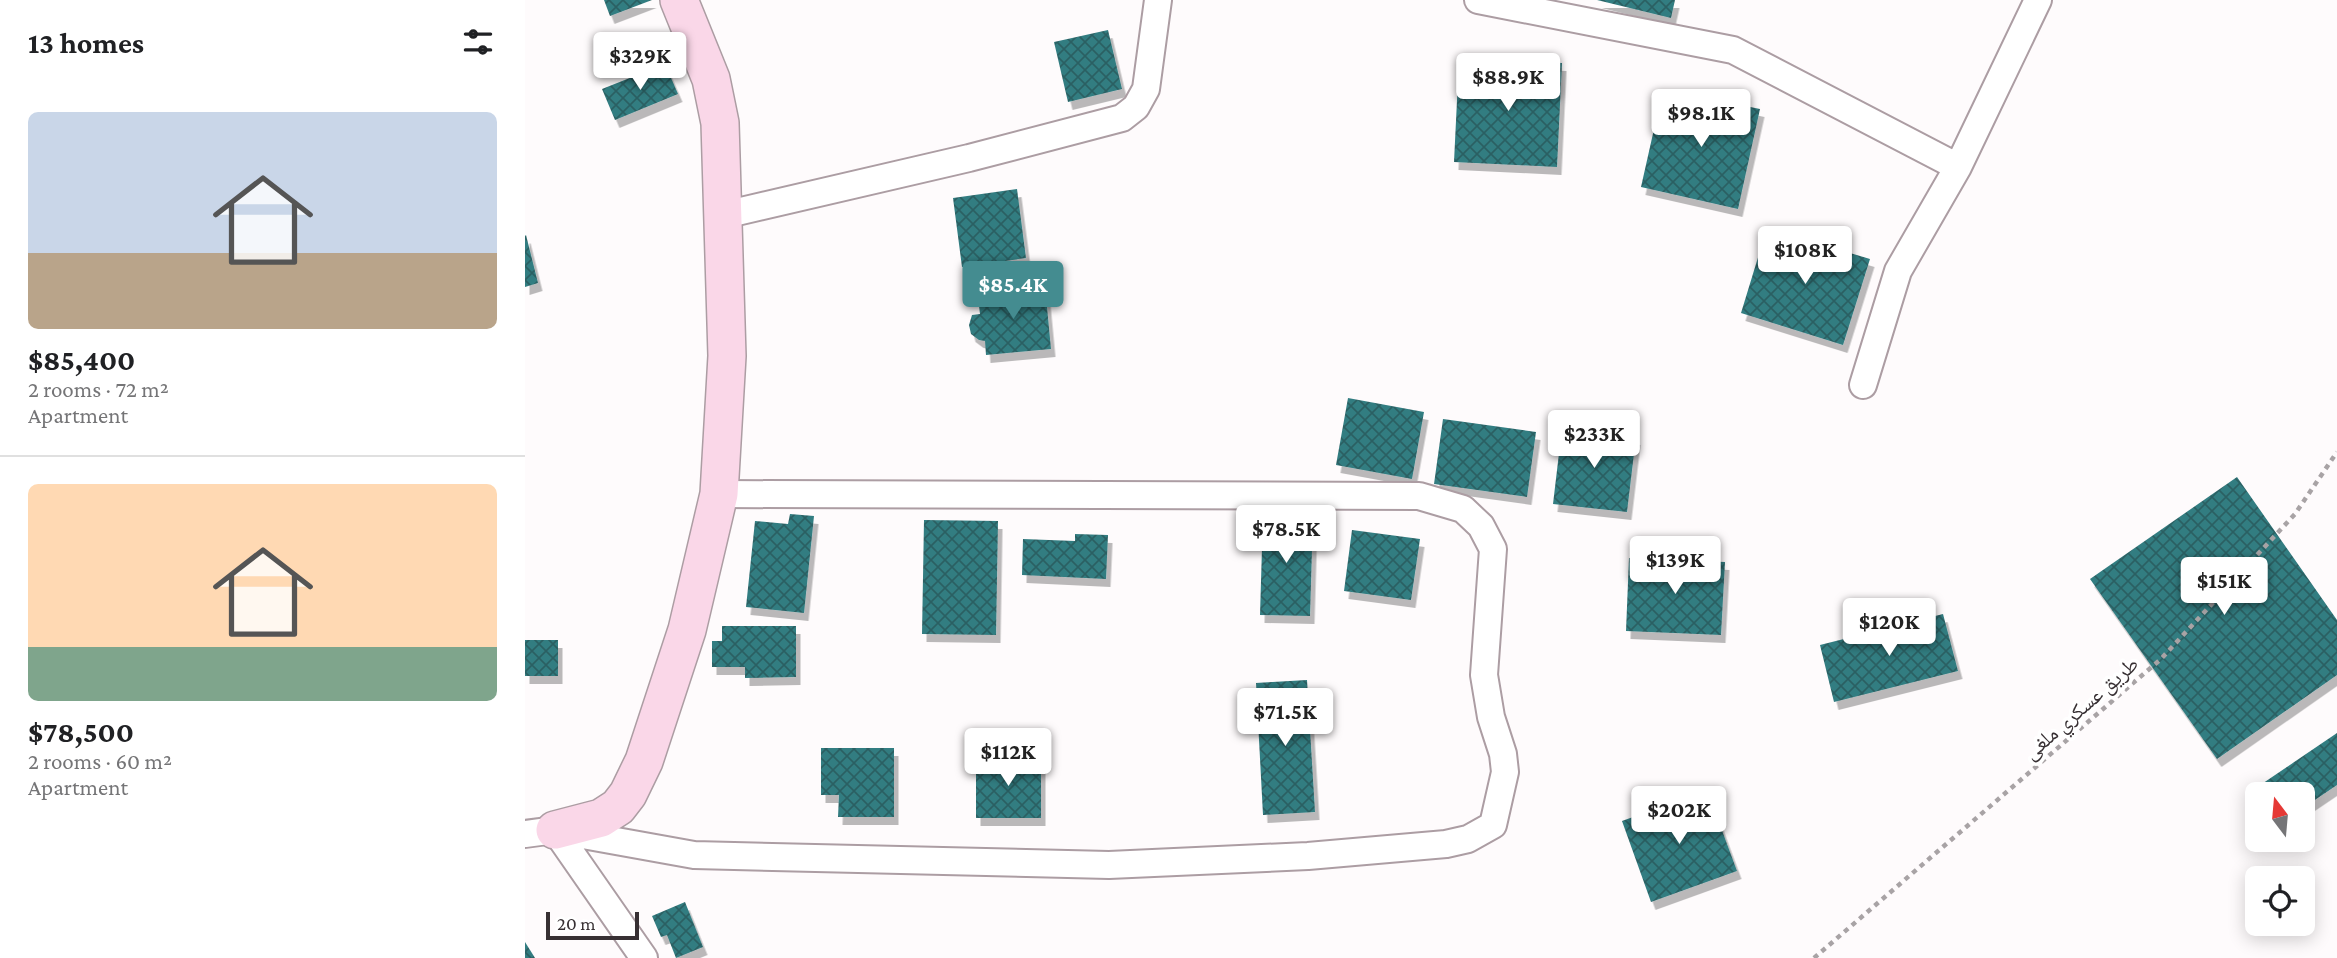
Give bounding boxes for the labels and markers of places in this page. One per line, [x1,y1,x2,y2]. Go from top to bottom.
pin: $329K [591,32,689,92]
pin: $88.9K [1451,54,1565,113]
pin: $98.1K [1644,90,1758,149]
pin: $108K [1756,226,1854,286]
pin: $85.4K [956,262,1070,321]
pin: $233K [1545,410,1643,470]
pin: $78.5K [1229,505,1343,565]
pin: $139K [1626,536,1724,596]
pin: $151K [2175,558,2273,617]
pin: $120K [1840,598,1938,658]
pin: $71.5K [1228,688,1342,748]
pin: $112K [959,728,1057,788]
pin: $202K [1630,786,1728,846]

